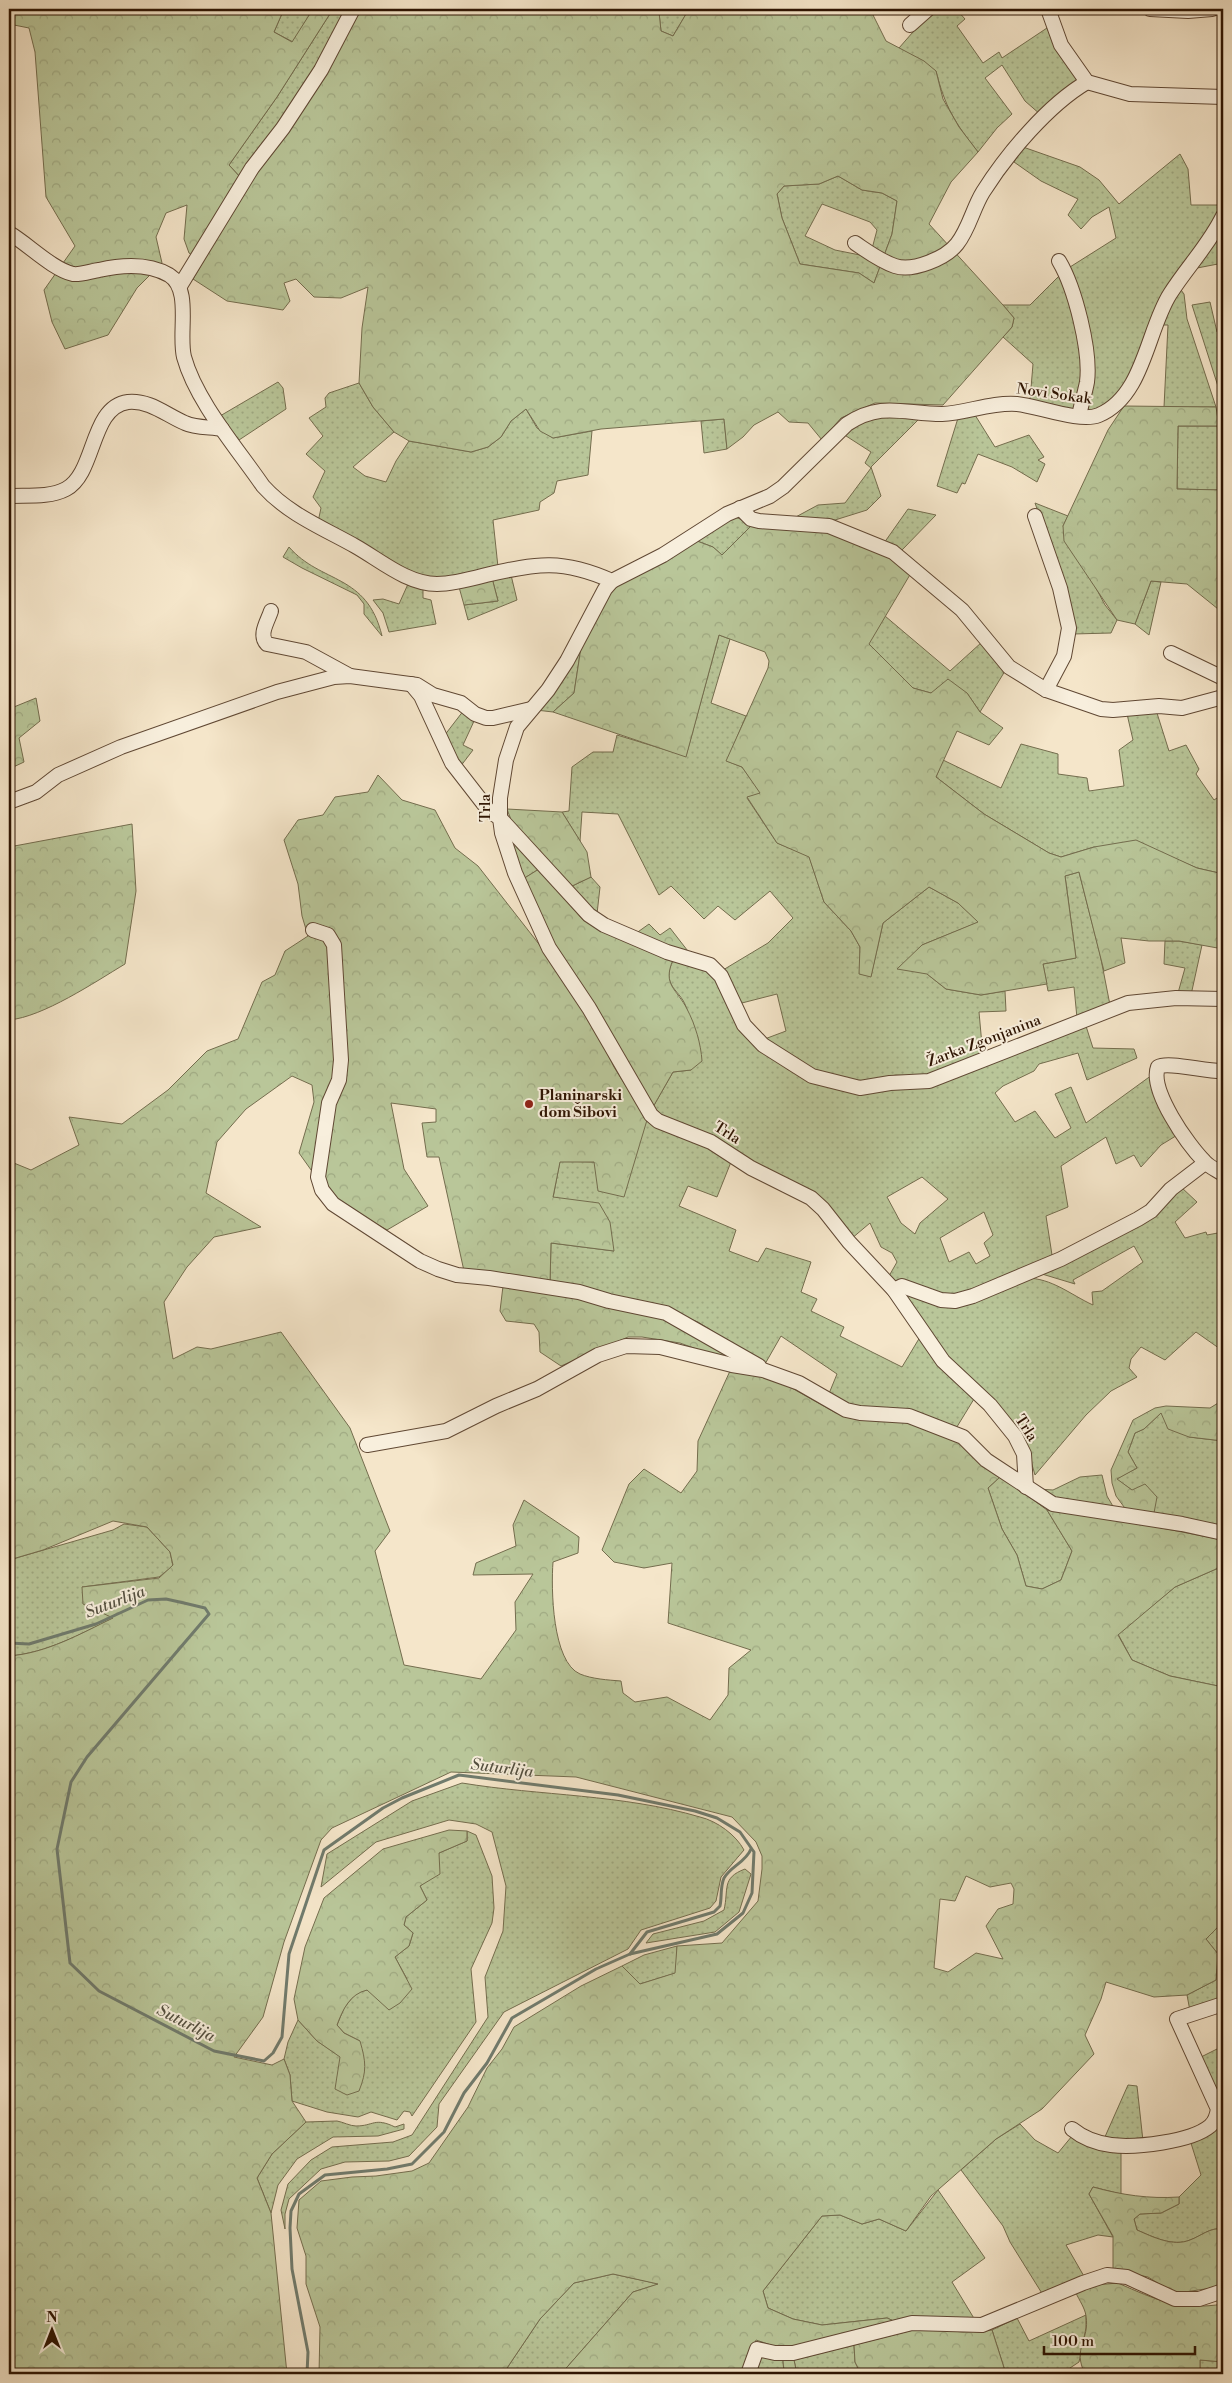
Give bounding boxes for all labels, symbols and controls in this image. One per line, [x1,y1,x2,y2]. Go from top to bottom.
street label: Novi Sokak [1015,379,1094,409]
street label: Trla [476,793,495,822]
street label: Žarka Zgonjanina [924,1009,1044,1071]
place label: Planinarski dom Šibovi [539,1086,622,1122]
marker: Planinarski dom Šibovi [523,1098,535,1110]
street label: Trla [710,1117,744,1149]
street label: Trla [1010,1411,1042,1445]
water label: Suturlija [82,1581,148,1623]
water label: Suturlija [470,1754,535,1782]
water label: Suturlija [153,2000,219,2046]
north arrow [28,2306,78,2356]
text: N [46,2309,58,2327]
scale bar [1044,2323,1196,2355]
text: 100 m [1052,2332,1094,2351]

